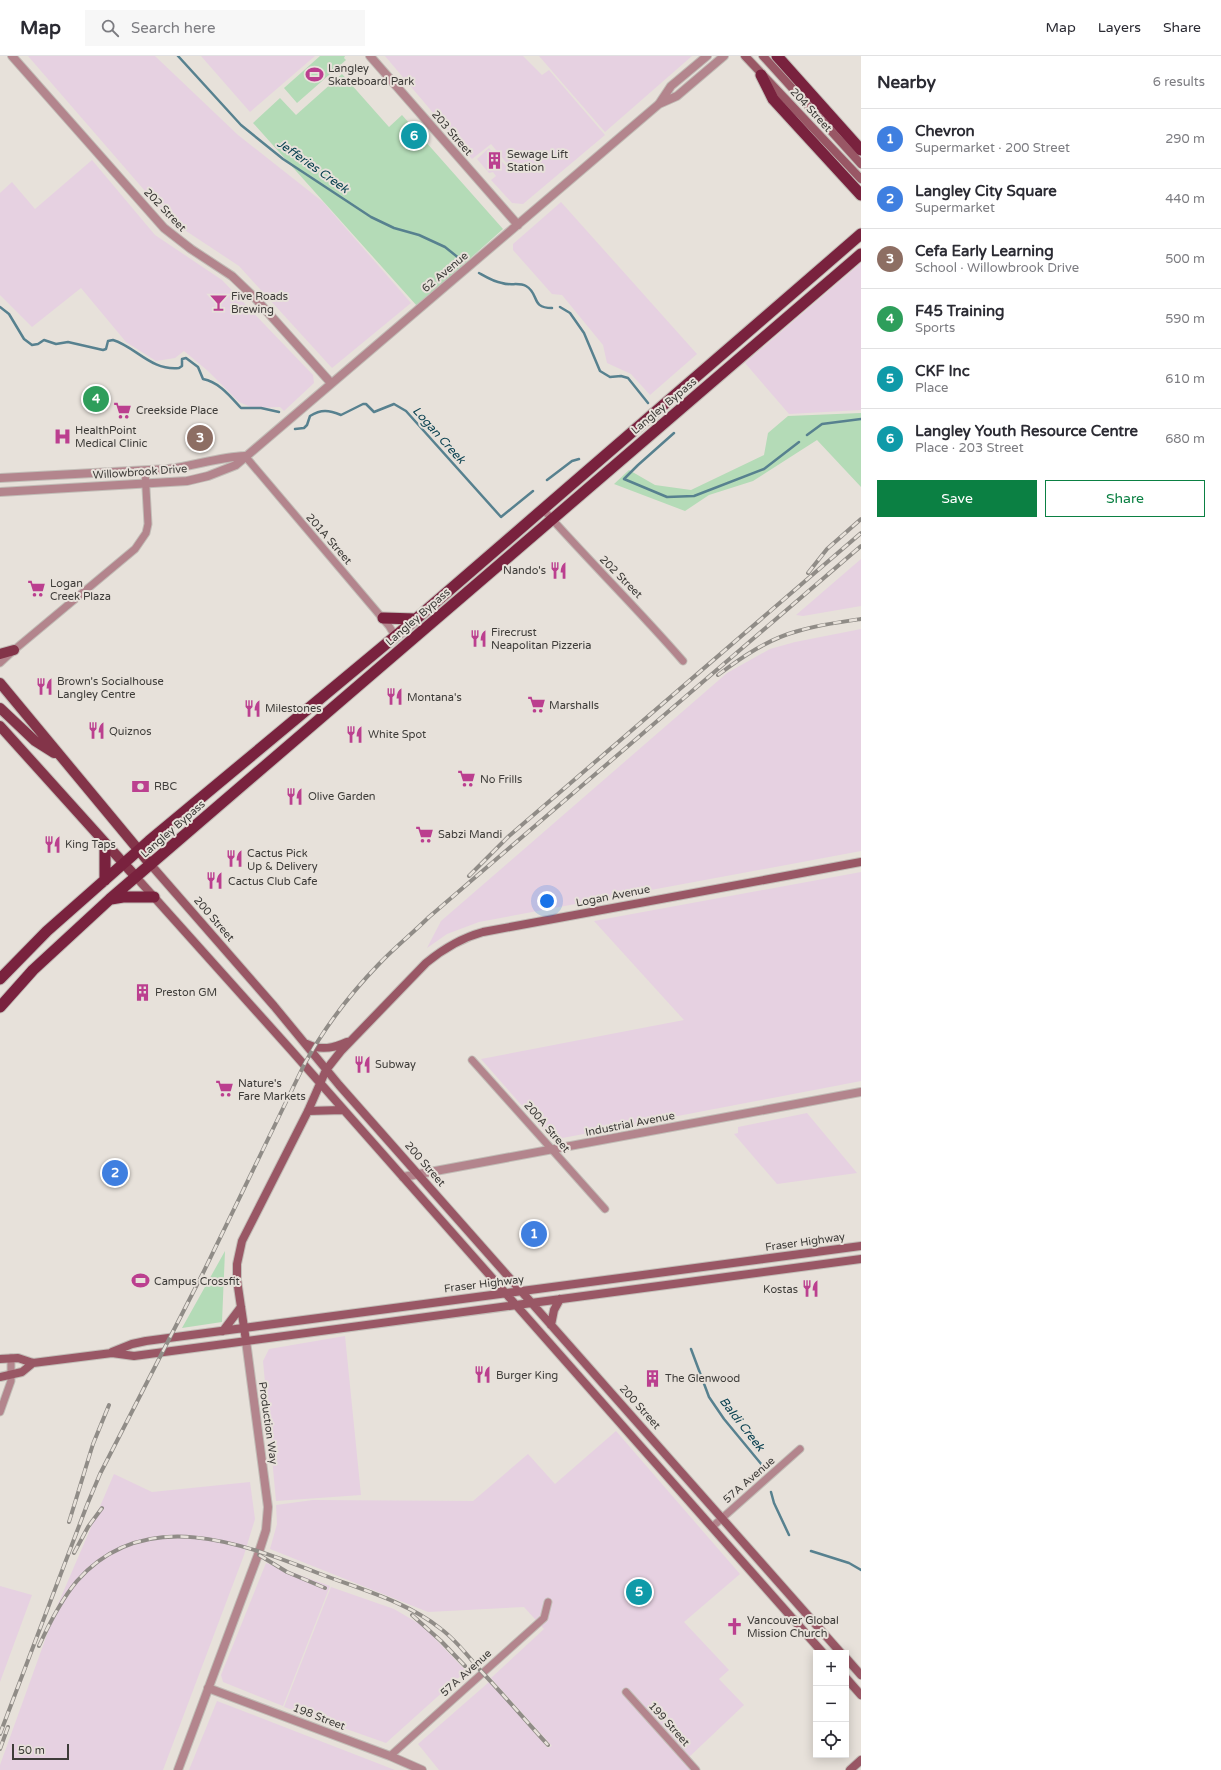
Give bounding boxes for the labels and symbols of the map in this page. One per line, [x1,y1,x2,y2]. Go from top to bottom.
place label: Langley Skateboard Park [328,62,414,88]
sports icon: Langley Skateboard Park [305,64,325,84]
street label: 204 Street [787,85,835,135]
street label: 203 Street [429,108,475,158]
pin: 6 [401,121,427,151]
water label: Jefferies Creek [275,136,353,197]
place label: Sewage Lift Station [507,148,568,174]
building icon: Sewage Lift Station [484,150,504,170]
street label: 202 Street [141,186,189,234]
street label: 62 Avenue [419,249,471,295]
place label: Five Roads Brewing [231,290,288,316]
bar icon: Five Roads Brewing [208,292,228,312]
street label: Langley Bypass [629,375,699,437]
pin: 4 [83,384,109,414]
supermarket icon: Creekside Place [113,400,133,420]
place label: Creekside Place [136,404,218,417]
water label: Logan Creek [410,404,469,467]
pin: 3 [187,423,213,453]
place label: HealthPoint Medical Clinic [75,424,148,450]
hospital icon: HealthPoint Medical Clinic [52,426,72,446]
street label: Willowbrook Drive [92,462,188,482]
street label: 201A Street [303,511,355,567]
street label: 202 Street [597,553,645,601]
restaurant icon: Nando's [549,560,569,580]
place label: Nando's [503,564,546,577]
place label: Logan Creek Plaza [50,577,111,603]
supermarket icon: Logan Creek Plaza [27,579,47,599]
street label: Langley Bypass [383,586,453,648]
place label: Firecrust Neapolitan Pizzeria [491,626,592,652]
restaurant icon: Firecrust Neapolitan Pizzeria [468,628,488,648]
place label: Brown's Socialhouse Langley Centre [57,675,164,701]
restaurant icon: Brown's Socialhouse Langley Centre [34,677,54,697]
restaurant icon: Montana's [384,687,404,707]
place label: Montana's [407,691,462,704]
supermarket icon: Marshalls [526,695,546,715]
restaurant icon: Milestones [242,698,262,718]
place label: Marshalls [549,699,599,712]
place label: Milestones [265,702,321,715]
restaurant icon: Quiznos [86,721,106,741]
restaurant icon: White Spot [345,724,365,744]
place label: Quiznos [109,725,151,738]
place label: White Spot [368,728,426,741]
supermarket icon: No Frills [457,769,477,789]
place label: No Frills [480,773,522,786]
bank icon: RBC [131,776,151,796]
place label: RBC [154,780,177,793]
restaurant icon: Olive Garden [285,786,305,806]
place label: Olive Garden [308,790,376,803]
street label: Langley Bypass [138,798,208,860]
supermarket icon: Sabzi Mandi [415,824,435,844]
place label: Sabzi Mandi [438,828,502,841]
restaurant icon: King Taps [42,834,62,854]
place label: King Taps [65,838,116,851]
place label: Cactus Pick Up & Delivery [247,847,318,873]
restaurant icon: Cactus Pick Up & Delivery [224,849,244,869]
restaurant icon: Cactus Club Cafe [205,871,225,891]
place label: Cactus Club Cafe [228,875,317,888]
street label: Logan Avenue [575,882,651,910]
your location [537,891,557,911]
street label: 200 Street [191,894,237,944]
building icon: Preston GM [132,982,152,1002]
place label: Preston GM [155,986,217,999]
restaurant icon: Subway [352,1054,372,1074]
place label: Subway [375,1058,416,1071]
place label: Nature's Fare Markets [238,1077,306,1103]
supermarket icon: Nature's Fare Markets [215,1079,235,1099]
street label: 200A Street [521,1099,573,1155]
street label: Industrial Avenue [584,1109,676,1139]
street label: 200 Street [402,1139,448,1189]
pin: 2 [102,1158,128,1188]
pin: 1 [521,1219,547,1249]
street label: Fraser Highway [764,1230,846,1254]
sports icon: Campus Crossfit [131,1271,151,1291]
street label: Fraser Highway [443,1273,525,1295]
place label: Campus Crossfit [154,1275,240,1288]
restaurant icon: Kostas [801,1279,821,1299]
place label: Kostas [763,1283,798,1296]
restaurant icon: Burger King [473,1365,493,1385]
building icon: The Glenwood [642,1368,662,1388]
place label: Burger King [496,1369,558,1382]
place label: The Glenwood [665,1372,740,1385]
street label: Production Way [256,1381,280,1465]
street label: 200 Street [617,1382,663,1432]
water label: Baldi Creek [717,1394,768,1455]
street label: 57A Avenue [720,1454,778,1506]
pin: 5 [626,1577,652,1607]
place label: Vancouver Global Mission Church [747,1614,839,1640]
church icon: Vancouver Global Mission Church [724,1616,744,1636]
street label: 57A Avenue [438,1647,494,1699]
street label: 199 Street [646,1699,692,1749]
street label: 198 Street [291,1701,347,1733]
scale bar [12,1742,69,1761]

